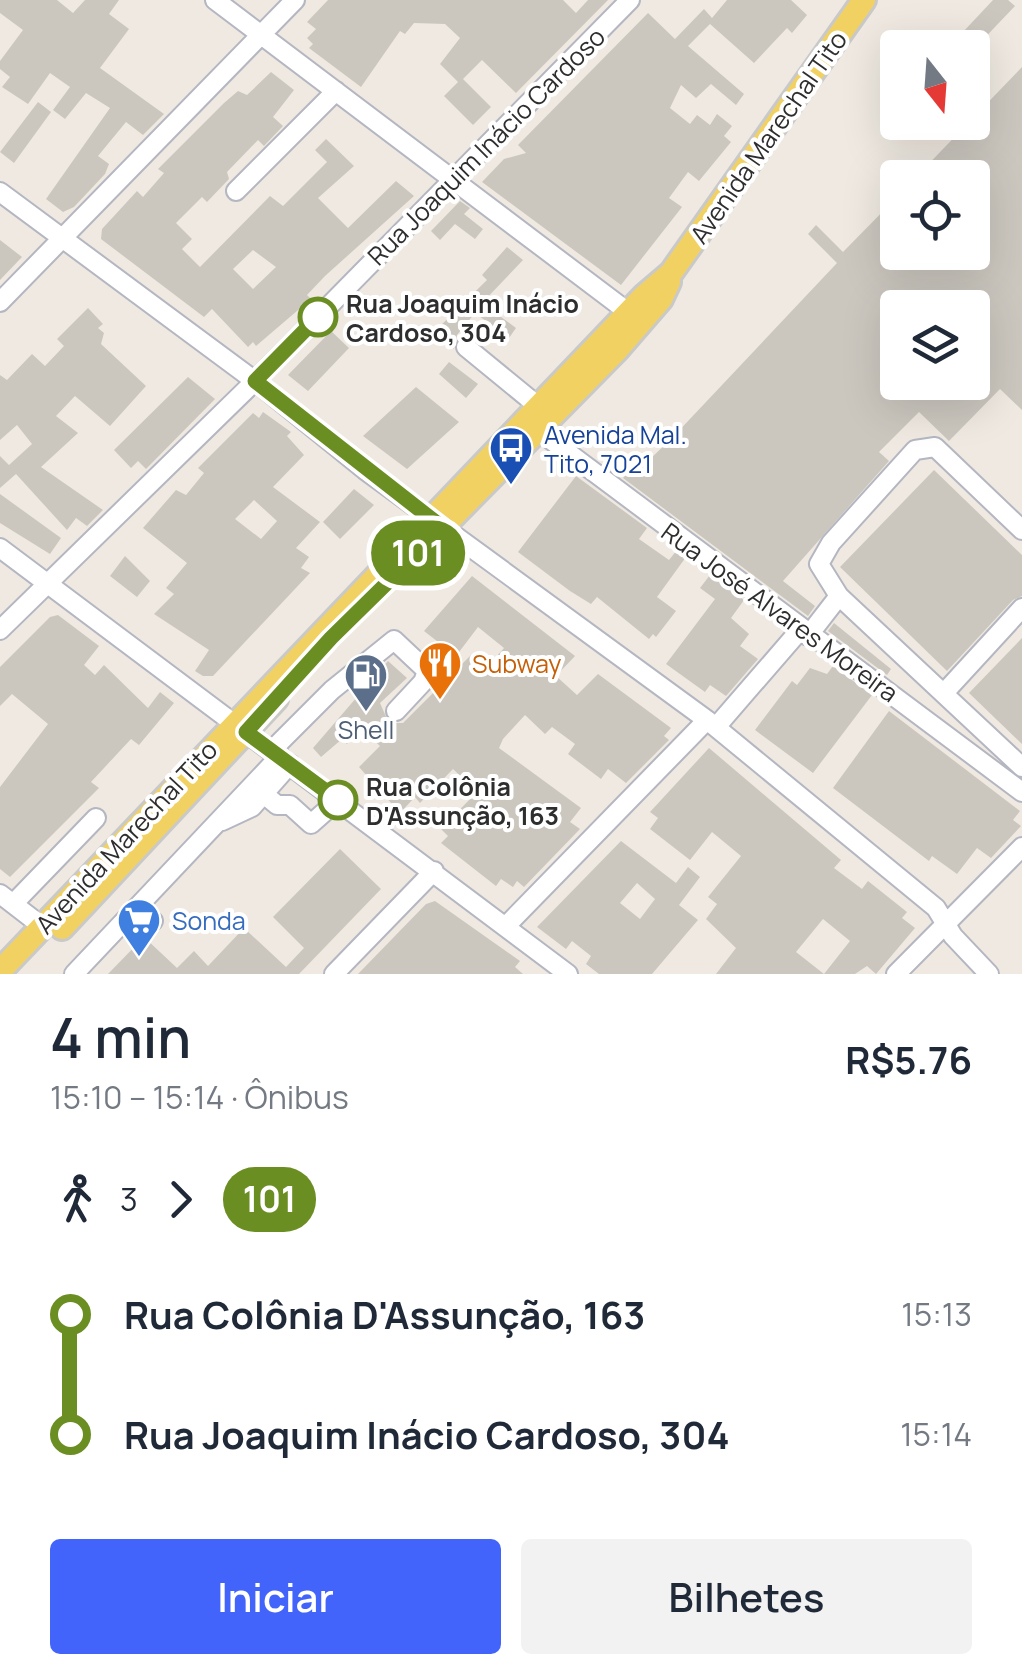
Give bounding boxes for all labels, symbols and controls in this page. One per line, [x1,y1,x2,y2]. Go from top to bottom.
street label: Rua Joaquim Inácio Cardoso [359,19,613,273]
street label: Avenida Marechal Tito [681,24,855,250]
north arrow [880,30,990,140]
map controls [880,30,990,400]
button: locate [880,160,990,270]
place label: Rua Joaquim Inácio Cardoso, 304 [346,286,579,350]
button: layers [880,290,990,400]
marker: Rua Joaquim Inácio Cardoso, 304 [299,298,337,336]
place label: Avenida Mal. Tito, 7021 [544,417,687,481]
bus stop icon: Avenida Mal. Tito, 7021 [488,425,534,486]
street label: Rua José Alvares Moreira [654,514,906,710]
line badge: 101 [360,520,476,586]
text: 101 [391,529,445,577]
restaurant icon: Subway [417,640,463,701]
place label: Subway [472,646,561,681]
fuel station icon: Shell [343,652,389,713]
place label: Shell [338,712,394,747]
street label: Avenida Marechal Tito [27,733,225,941]
place label: Rua Colônia D'Assunção, 163 [366,769,559,833]
marker: Rua Colônia D'Assunção, 163 [319,781,357,819]
supermarket icon: Sonda [116,897,162,958]
place label: Sonda [172,903,246,938]
text: 4 min [50,999,191,1075]
text: R$5.76 [845,1033,972,1085]
text: 15:10 – 15:14 · Ônibus [50,1075,349,1119]
icon: walk [50,1172,105,1227]
icon: forward [153,1172,208,1227]
text: 101 [243,1175,296,1223]
text: 3 [120,1177,138,1221]
text: Rua Colônia D'Assunção, 163 [124,1288,645,1340]
text: 15:13 [901,1292,972,1336]
text: Rua Joaquim Inácio Cardoso, 304 [124,1408,730,1460]
text: 15:14 [900,1412,972,1456]
button: Iniciar [50,1539,501,1654]
button: Bilhetes [521,1539,972,1654]

